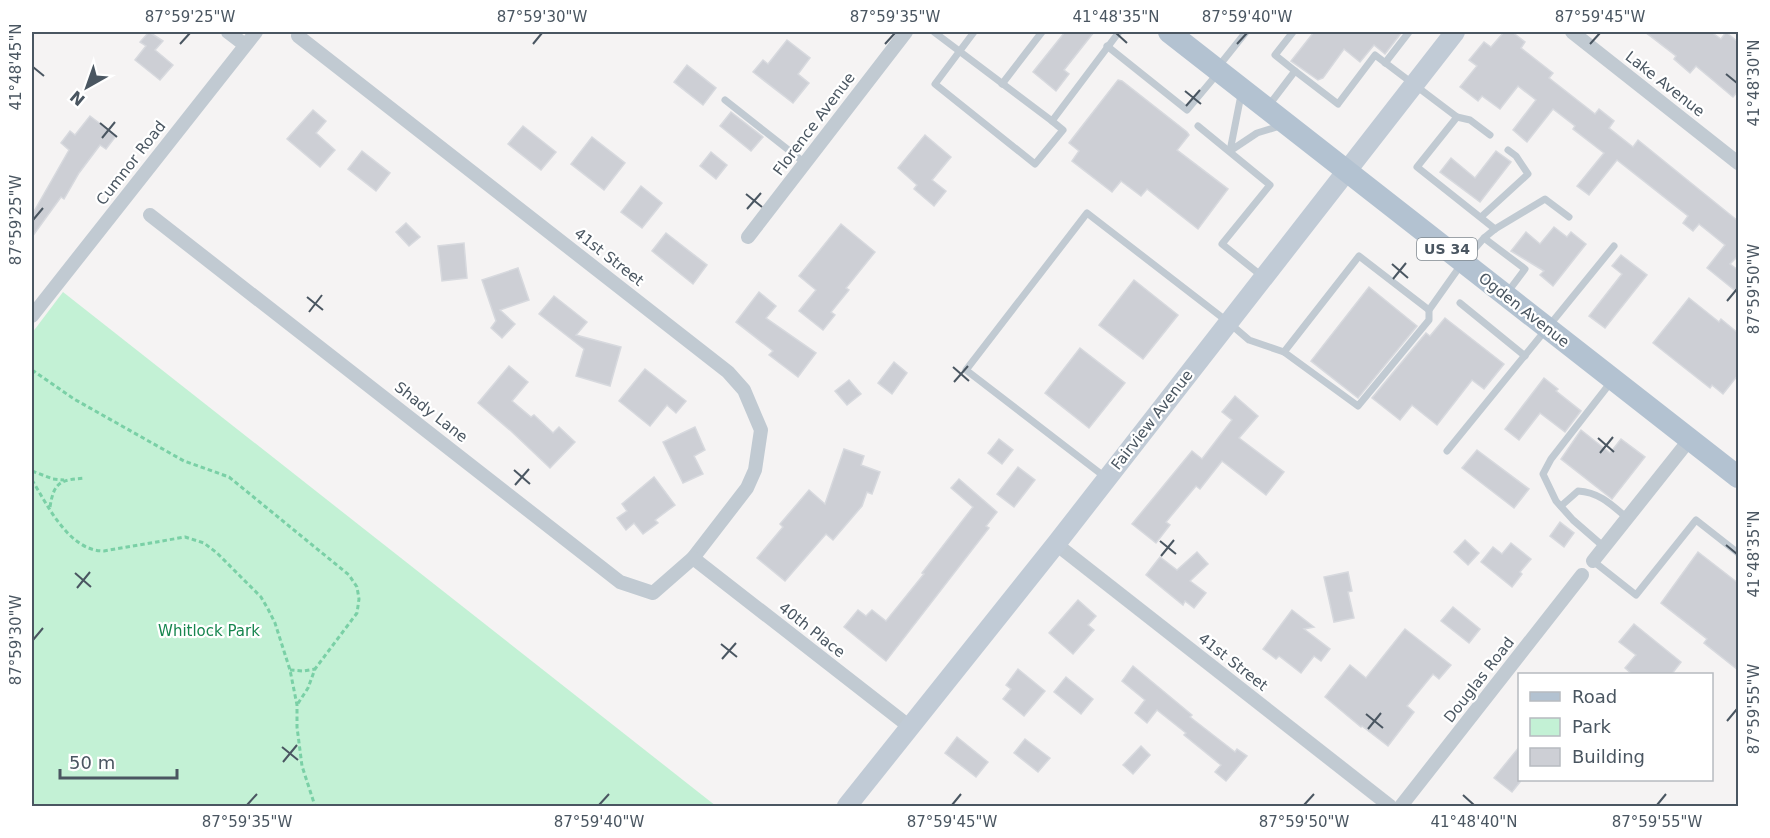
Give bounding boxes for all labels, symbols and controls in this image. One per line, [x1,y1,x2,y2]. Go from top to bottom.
text: 87°59'25"W [145,8,235,26]
text: 87°59'30"W [497,8,587,26]
text: 87°59'35"W [850,8,940,26]
text: 41°48'35"N [1072,8,1160,26]
text: 87°59'40"W [1202,8,1292,26]
text: 87°59'45"W [1555,8,1645,26]
text: 41°48'45"N [7,23,25,111]
text: 41°48'30"N [1745,39,1763,127]
street label: Lake Avenue [1622,48,1708,120]
north arrow [57,57,117,117]
street label: Florence Avenue [769,69,859,179]
text: N [66,87,89,110]
street label: Cumnor Road [93,117,169,209]
text: 87°59'25"W [7,175,25,265]
street label: 41st Street [571,224,647,290]
road number: US 34 [1417,238,1477,260]
text: 87°59'50"W [1745,244,1763,334]
street label: Ogden Avenue [1475,269,1573,351]
street label: Fairview Avenue [1107,366,1197,474]
street label: Shady Lane [391,378,471,446]
text: 41°48'35"N [1745,510,1763,598]
text: 87°59'30"W [7,595,25,685]
street label: 40th Place [775,599,849,661]
park label: Whitlock Park [158,622,260,640]
street label: 41st Street [1195,629,1271,695]
street label: Douglas Road [1440,634,1518,726]
text: 87°59'55"W [1745,664,1763,754]
legend [1518,673,1713,781]
text: Road [1572,686,1617,707]
text: Park [1572,716,1611,737]
scale bar [60,742,177,780]
text: Building [1572,746,1645,767]
text: 50 m [69,752,115,773]
text: 87°59'35"W [202,813,292,831]
text: 87°59'40"W [554,813,644,831]
text: 87°59'45"W [907,813,997,831]
text: 87°59'50"W [1259,813,1349,831]
text: 41°48'40"N [1430,813,1518,831]
text: 87°59'55"W [1612,813,1702,831]

